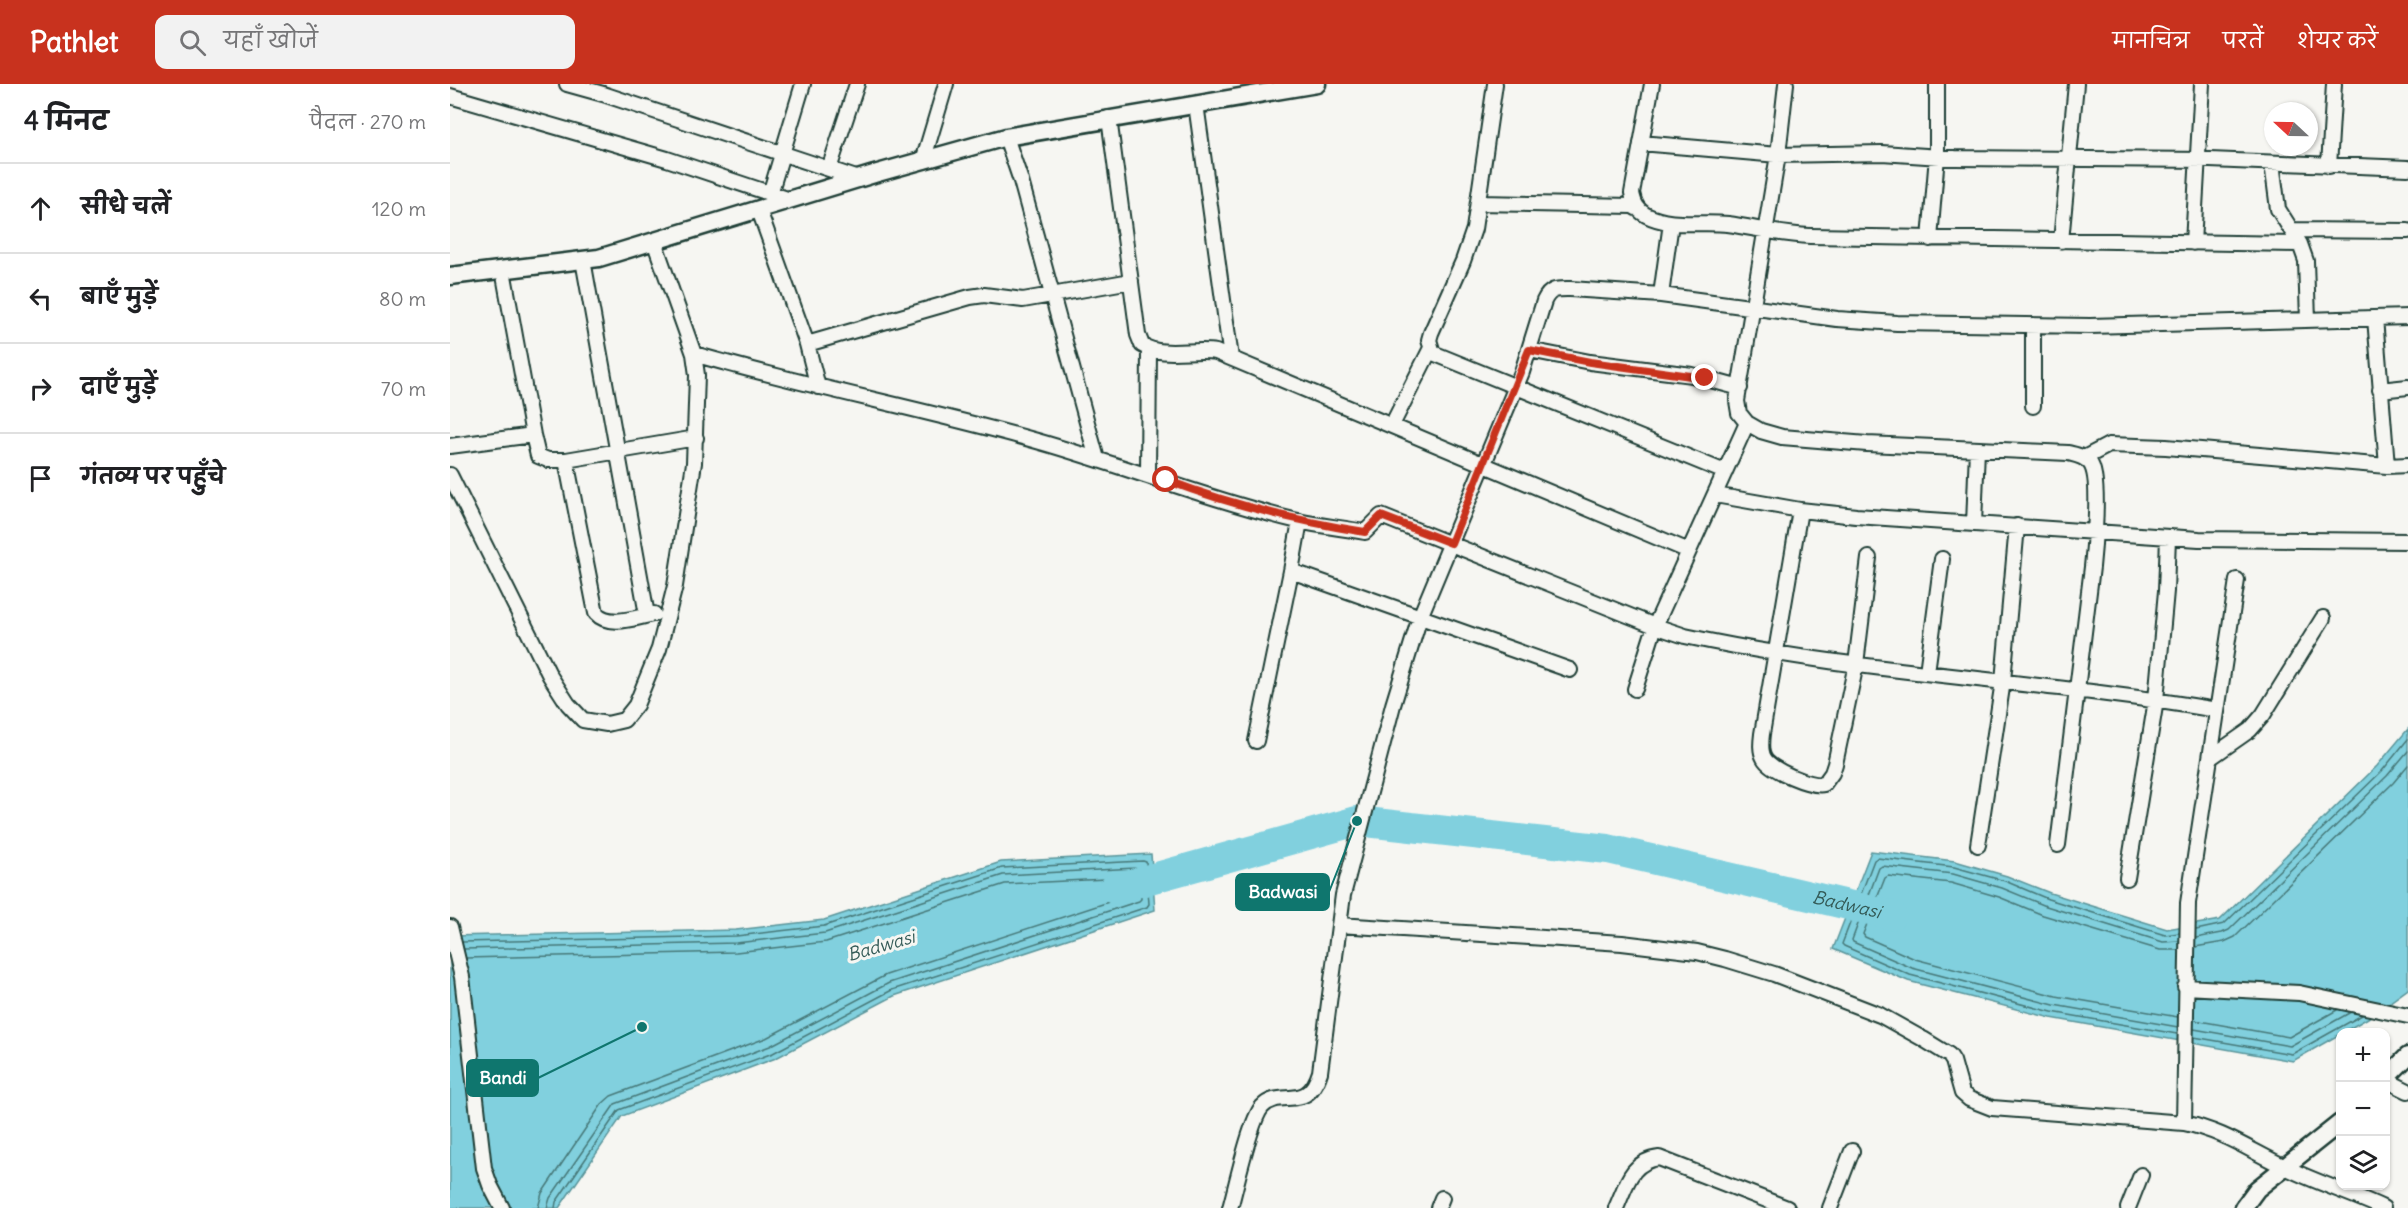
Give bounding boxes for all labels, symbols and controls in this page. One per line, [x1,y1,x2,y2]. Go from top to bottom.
search box [155,15,575,69]
text: Pathlet [30,24,119,60]
icon: search [176,26,209,59]
text: यहाँ खोजें [224,26,318,54]
text: मानचित्र [2112,27,2189,54]
text: परतें [2222,27,2264,54]
text: शेयर करें [2297,27,2378,54]
north arrow [2264,102,2318,156]
text: 4 मिनट [24,104,108,137]
text: पैदल · 270 m [310,109,426,134]
icon: ahead [24,192,57,225]
text: सीधे चलें [81,192,171,220]
text: 120 m [372,196,426,221]
icon: left [24,282,57,315]
text: बाएँ मुड़ें [81,282,158,310]
text: 80 m [379,286,426,311]
route end [1691,364,1717,390]
icon: right [24,372,57,405]
text: दाएँ मुड़ें [81,372,157,400]
text: 70 m [381,376,426,401]
icon: arrive [24,462,57,495]
text: गंतव्य पर पहुँचे [81,462,225,490]
route start [1152,466,1178,492]
callout: Badwasi [1236,874,1329,910]
text: Badwasi [1248,880,1318,903]
water label: Badwasi [1810,885,1885,924]
water label: Badwasi [844,924,919,966]
map controls [2336,1028,2390,1190]
button: + [2336,1028,2390,1082]
callout: Bandi [467,1060,538,1096]
text: Bandi [479,1066,527,1089]
button: − [2336,1082,2390,1136]
button: layers [2336,1136,2390,1190]

